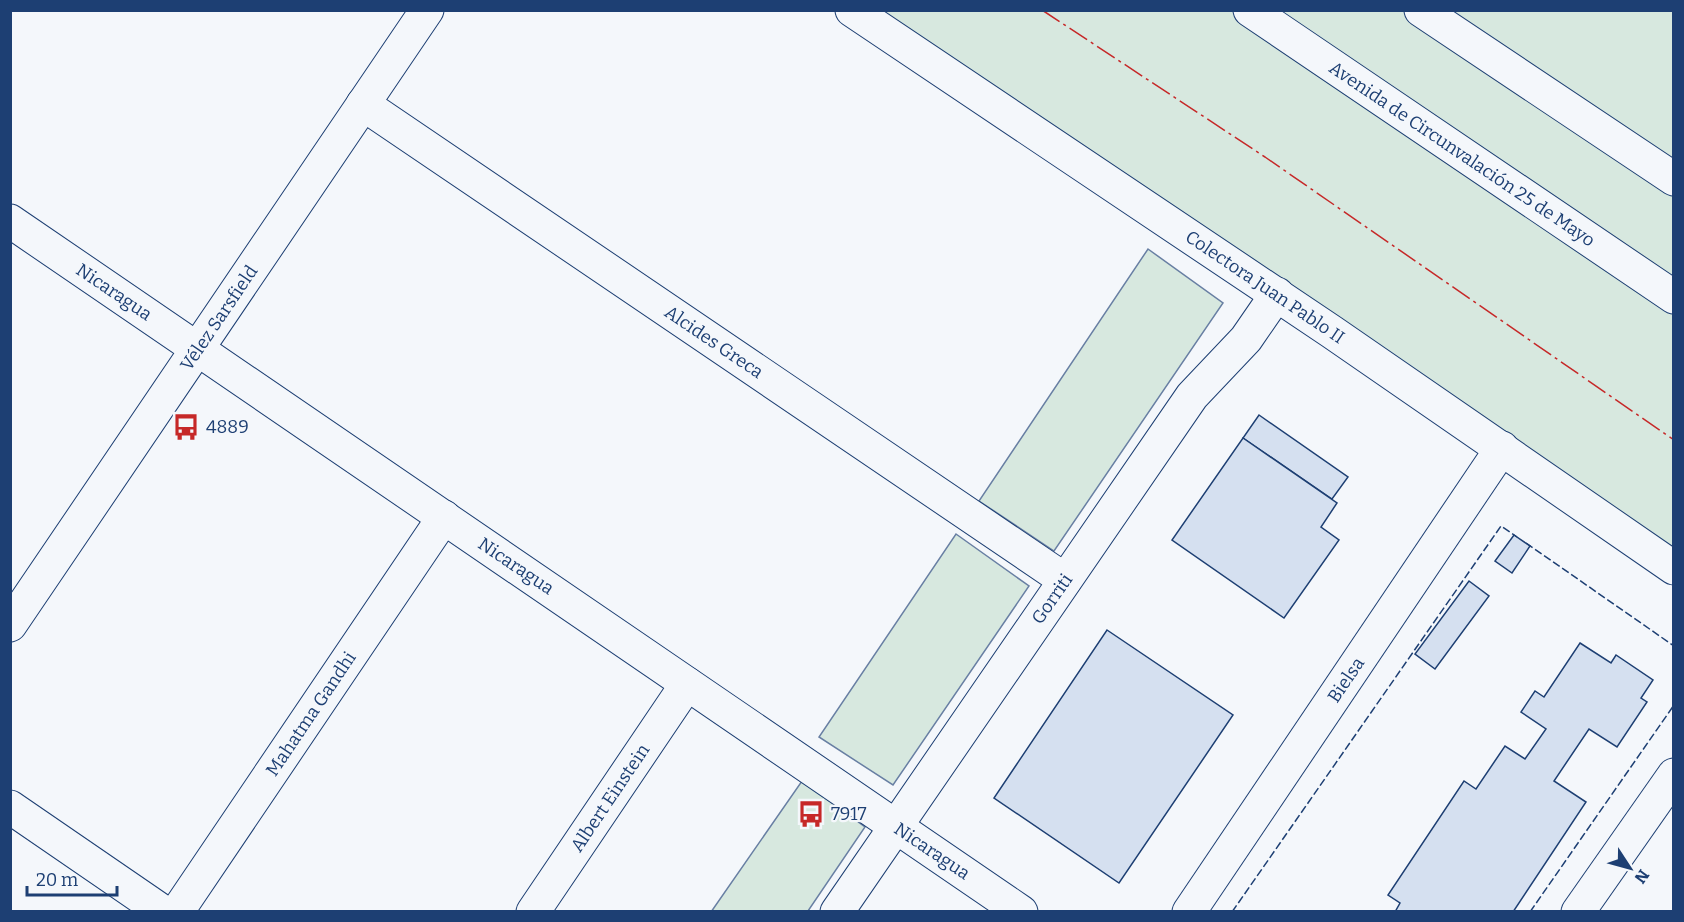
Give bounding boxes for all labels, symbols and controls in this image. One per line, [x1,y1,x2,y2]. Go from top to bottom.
street label: Avenida de Circunvalación 25 de Mayo [1325,57,1599,251]
street label: Colectora Juan Pablo II [1181,226,1349,348]
street label: Nicaragua [72,259,156,325]
street label: Vélez Sarsfield [176,261,263,375]
street label: Alcides Greca [661,301,768,383]
bus stop icon: 4889 [171,412,201,442]
place label: 4889 [206,416,249,438]
street label: Nicaragua [474,533,558,599]
street label: Gorriti [1027,570,1077,628]
street label: Mahatma Gandhi [261,648,361,780]
street label: Bielsa [1323,653,1369,707]
street label: Albert Einstein [566,739,654,856]
bus stop icon: 7917 [796,799,826,829]
place label: 7917 [831,803,866,825]
street label: Nicaragua [890,818,974,884]
north arrow [1600,838,1660,898]
scale bar [27,859,117,897]
text: N [1630,866,1653,887]
text: 20 m [36,869,78,891]

